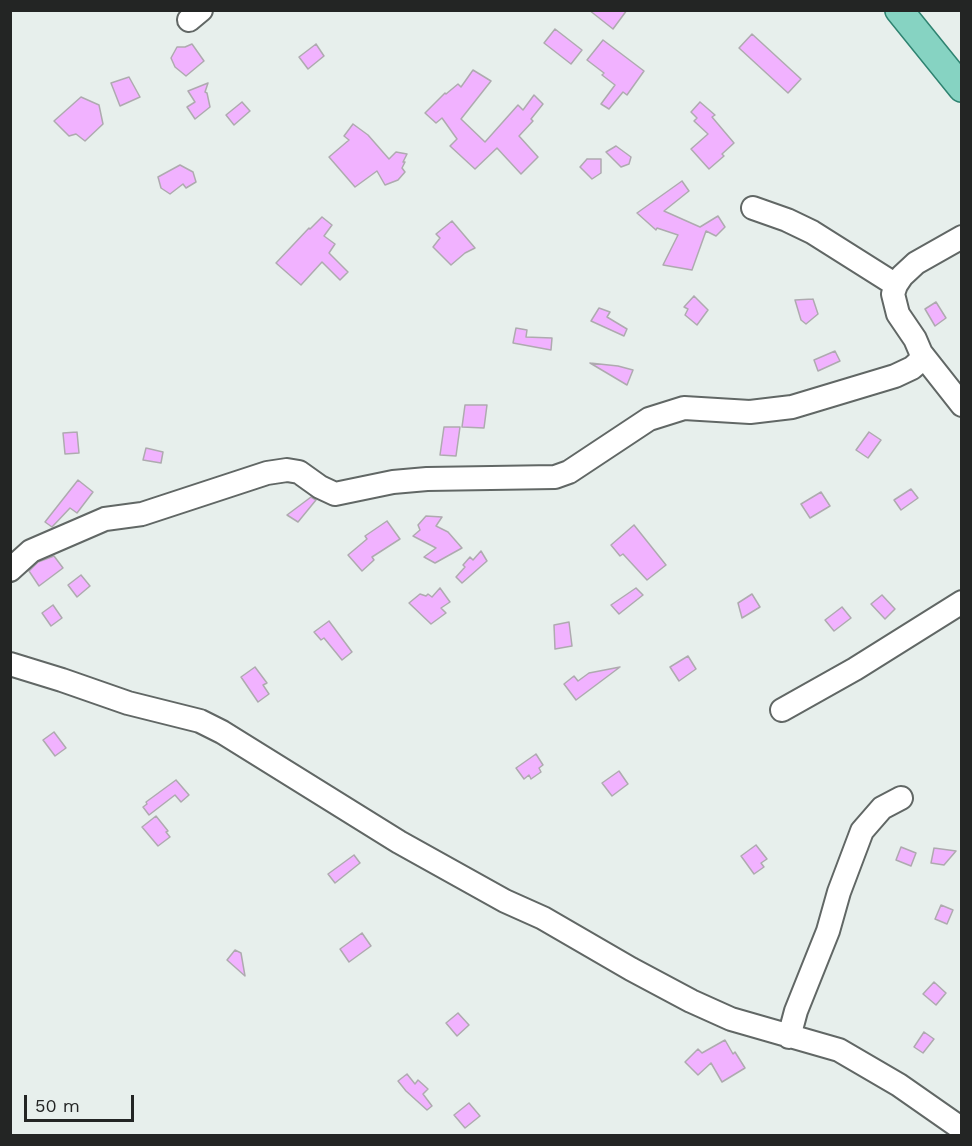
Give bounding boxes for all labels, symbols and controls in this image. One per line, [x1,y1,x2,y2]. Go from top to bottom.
scale bar [27,1083,136,1121]
text: 50 m [35,1095,80,1116]

